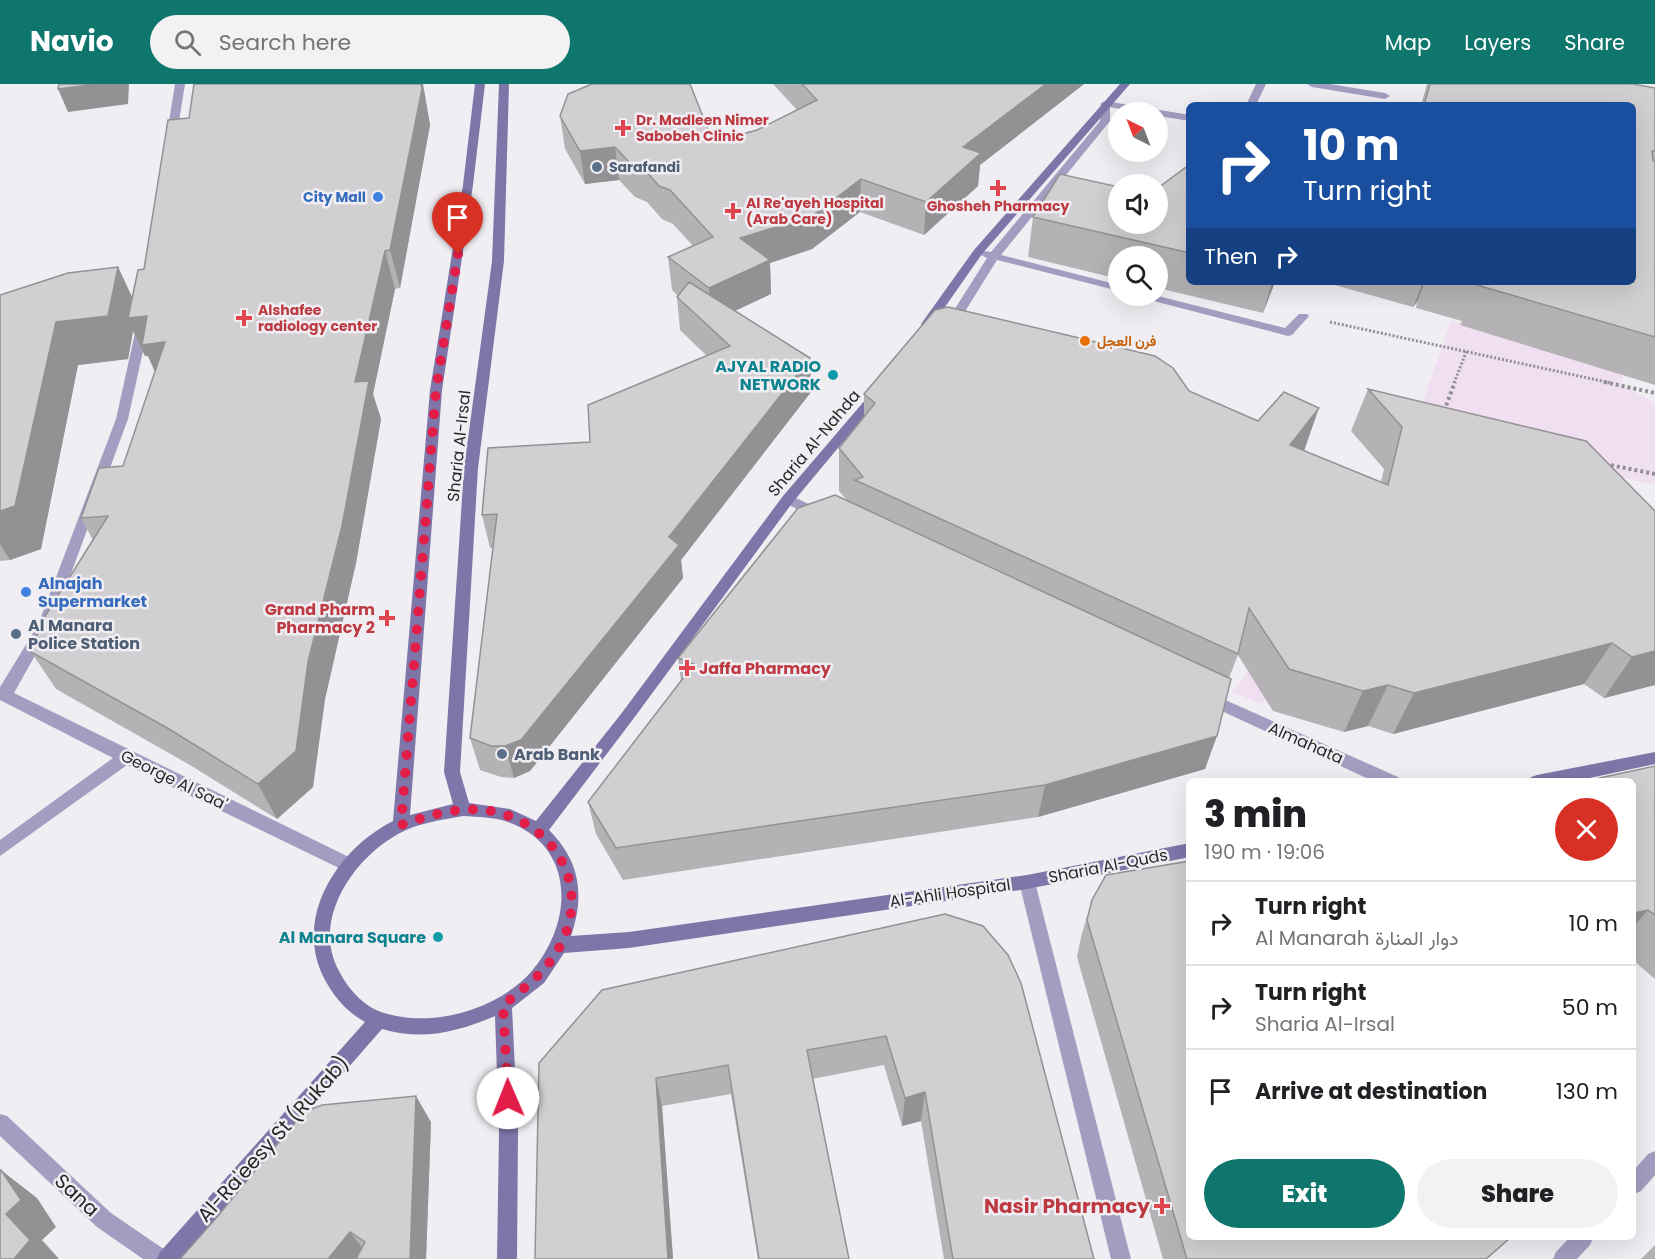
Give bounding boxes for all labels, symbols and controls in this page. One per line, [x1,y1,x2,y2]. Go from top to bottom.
search box [150,15,570,69]
text: Navio [30,22,114,61]
icon: search [171,26,204,59]
text: Search here [219,27,351,58]
text: Map [1385,28,1431,57]
text: Layers [1464,28,1531,57]
text: Share [1564,28,1625,57]
north arrow [1108,102,1168,162]
map controls [1108,102,1168,306]
place label: Dr. Madleen Nimer Sabobeh Clinic [636,110,769,146]
text: 10 m [1303,116,1400,175]
marker: Dr. Madleen Nimer Sabobeh Clinic [614,119,632,137]
icon: right [1204,126,1282,204]
place label: Sarafandi [609,157,680,177]
marker: Sarafandi [590,160,604,174]
text: Turn right [1303,172,1432,209]
button: sound [1108,174,1168,234]
marker: Ghosheh Pharmacy [991,181,1005,195]
place label: City Mall [303,187,366,207]
marker: City Mall [371,190,385,204]
pin [432,192,483,254]
place label: Al Re'ayeh Hospital (Arab Care) [746,193,884,229]
place label: Ghosheh Pharmacy [927,196,1069,216]
icon: arrive [441,201,474,234]
marker: Al Re'ayeh Hospital (Arab Care) [724,202,742,220]
icon: right [1270,240,1303,273]
text: Then [1204,241,1258,272]
button: search [1108,246,1168,306]
place label: Alshafee radiology center [258,300,377,336]
marker: Alshafee radiology center [235,309,253,327]
place label: فرن العجل [1097,331,1156,351]
marker: فرن العجل [1078,334,1092,348]
place label: AJYAL RADIO NETWORK [715,355,821,396]
marker: AJYAL RADIO NETWORK [826,368,840,382]
street label: Sharia Al-Nahda [762,385,866,501]
street label: Sharia Al-Irsal [442,389,476,503]
place label: Alnajah Supermarket [38,572,147,613]
marker: Alnajah Supermarket [19,585,33,599]
place label: Grand Pharm Pharmacy 2 [265,598,375,639]
marker: Grand Pharm Pharmacy 2 [380,611,394,625]
place label: Al Manara Police Station [28,614,140,655]
marker: Al Manara Police Station [9,627,23,641]
place label: Jaffa Pharmacy [699,657,832,680]
marker: Jaffa Pharmacy [680,661,694,675]
street label: Almahata [1265,716,1347,770]
place label: Arab Bank [514,743,600,766]
street label: George Al Saa' [117,744,231,816]
marker: Arab Bank [495,747,509,761]
text: 3 min [1204,789,1307,840]
button: close [1555,798,1618,861]
text: 190 m · 19:06 [1204,838,1325,866]
street label: Sharia Al-Quds [1046,843,1170,889]
street label: Al-Ahli Hospital [888,873,1012,913]
text: Turn right [1255,891,1366,922]
icon: right [1204,907,1237,940]
text: 10 m [1569,908,1618,939]
text: Al Manarah دوار المنارة [1255,924,1459,952]
place label: Al Manara Square [279,926,426,949]
marker: Al Manara Square [431,930,445,944]
text: Turn right [1255,977,1366,1008]
icon: right [1204,991,1237,1024]
text: 50 m [1562,992,1618,1023]
text: Sharia Al-Irsal [1255,1010,1395,1038]
street label: Al-Ra'eesy St (Rukab) [191,1050,355,1228]
position arrow [476,1066,540,1130]
icon: arrive [1204,1075,1237,1108]
text: Arrive at destination [1255,1076,1487,1107]
text: 130 m [1556,1076,1618,1107]
button: Exit [1204,1159,1405,1228]
button: Share [1417,1159,1618,1228]
street label: Sana [49,1167,105,1223]
place label: Nasir Pharmacy [984,1192,1150,1220]
marker: Nasir Pharmacy [1155,1199,1169,1213]

